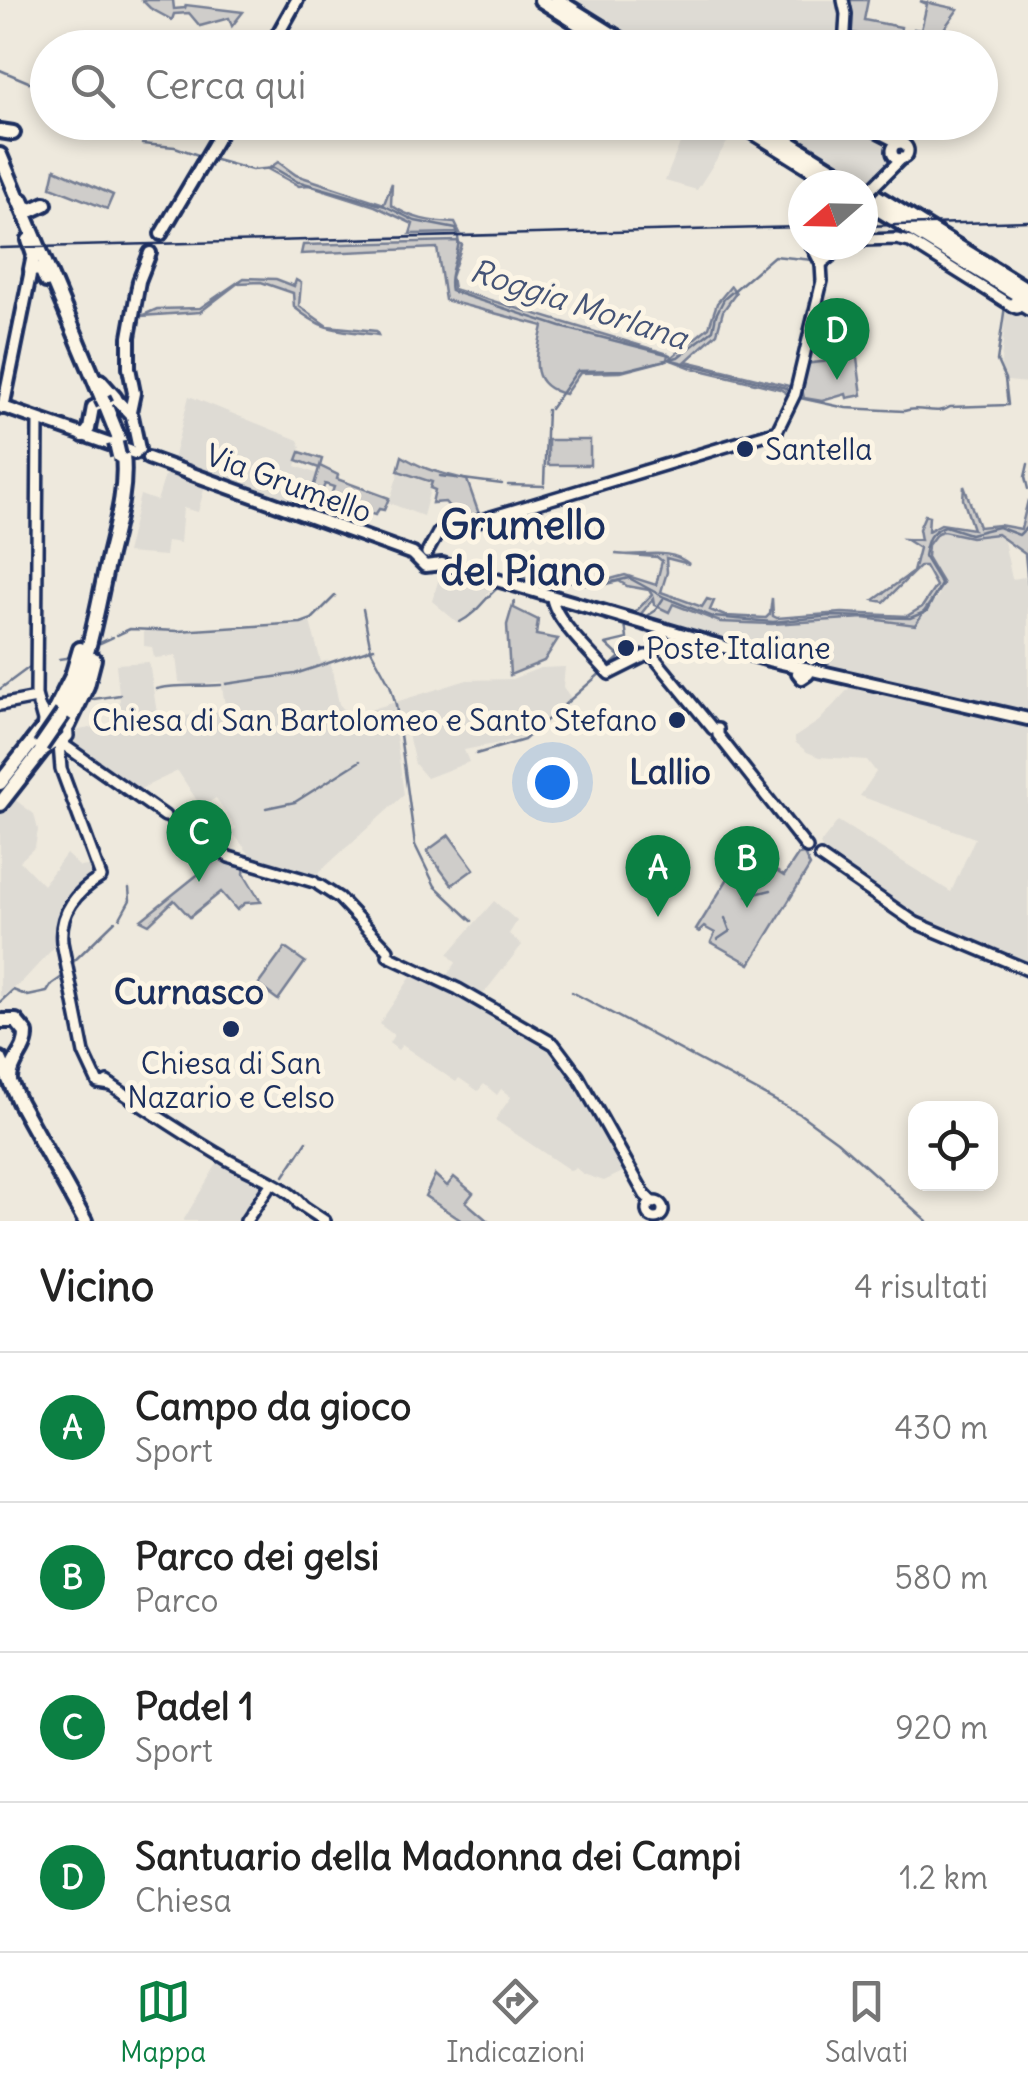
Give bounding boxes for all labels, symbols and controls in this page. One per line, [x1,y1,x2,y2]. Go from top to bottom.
search box [30,30,998,140]
icon: search [65,58,120,113]
text: Cerca qui [145,62,306,109]
north arrow [788,170,878,260]
water label: Roggia Morlana [465,250,694,359]
pin: D [804,298,870,380]
place label: Santella [765,430,872,468]
street label: Via Grumello [201,435,377,531]
marker: Santella [734,438,756,460]
district label: Grumello del Piano [440,500,606,596]
place label: Poste Italiane [646,629,831,667]
marker: Poste Italiane [615,637,637,659]
place label: Chiesa di San Bartolomeo e Santo Stefano [92,701,657,739]
marker: Chiesa di San Bartolomeo e Santo Stefano [666,709,688,731]
district label: Lallio [629,749,711,793]
your location [527,757,578,808]
pin: C [166,800,232,882]
pin: B [714,826,780,908]
pin: A [626,834,690,917]
district label: Curnasco [114,969,264,1013]
marker: Chiesa di San Nazario e Celso [220,1018,242,1040]
place label: Chiesa di San Nazario e Celso [127,1044,335,1116]
map controls [908,1101,998,1191]
button: locate [908,1101,998,1191]
text: Vicino [40,1260,154,1312]
text: 4 risultati [854,1266,988,1307]
text: Campo da gioco [135,1383,411,1430]
text: A [62,1407,83,1448]
text: 430 m [895,1407,988,1448]
text: Sport [135,1430,213,1471]
text: Parco dei gelsi [135,1533,379,1580]
text: B [62,1557,83,1598]
text: 580 m [894,1557,988,1598]
text: Parco [135,1580,219,1621]
text: Padel 1 [135,1683,254,1730]
text: C [62,1707,83,1748]
text: 920 m [895,1707,988,1748]
text: Sport [135,1730,213,1771]
text: Santuario della Madonna dei Campi [135,1833,741,1880]
text: D [61,1857,84,1898]
text: 1.2 km [899,1857,988,1898]
text: Chiesa [135,1880,232,1921]
tab: Mappa [120,1974,206,2070]
tab: Indicazioni [446,1974,585,2070]
tab: Salvati [825,1974,908,2070]

